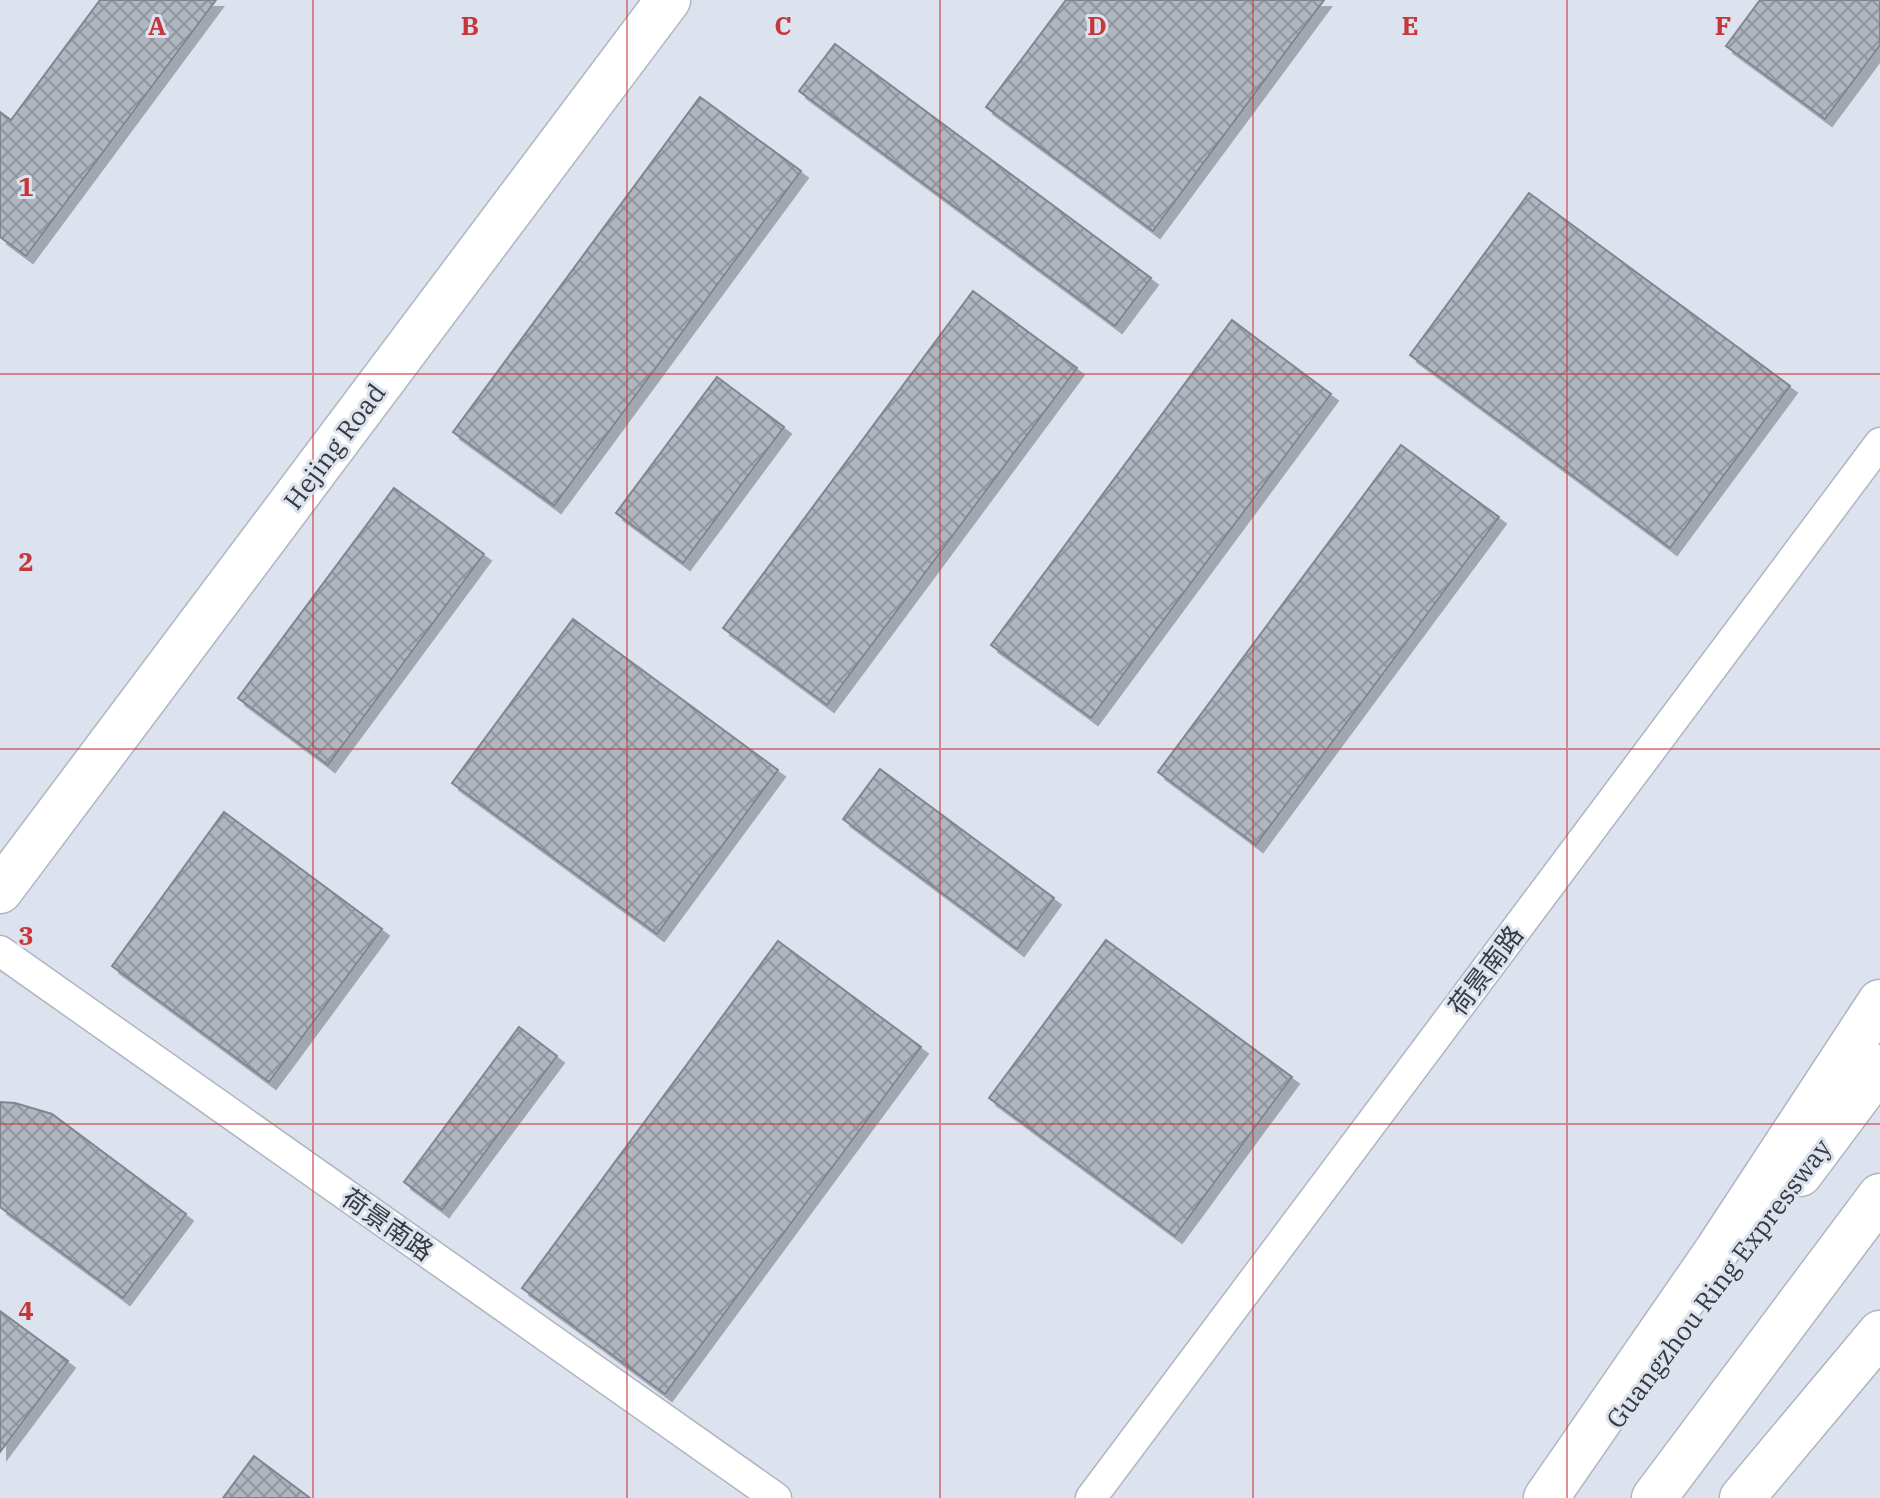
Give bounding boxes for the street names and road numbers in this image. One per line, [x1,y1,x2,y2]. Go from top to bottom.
street label: Hejing Road [276,376,392,516]
street label: 荷景南路 [1440,918,1530,1022]
street label: Guangzhou Ring Expressway [1598,1131,1838,1435]
street label: 荷景南路 [336,1180,440,1268]

